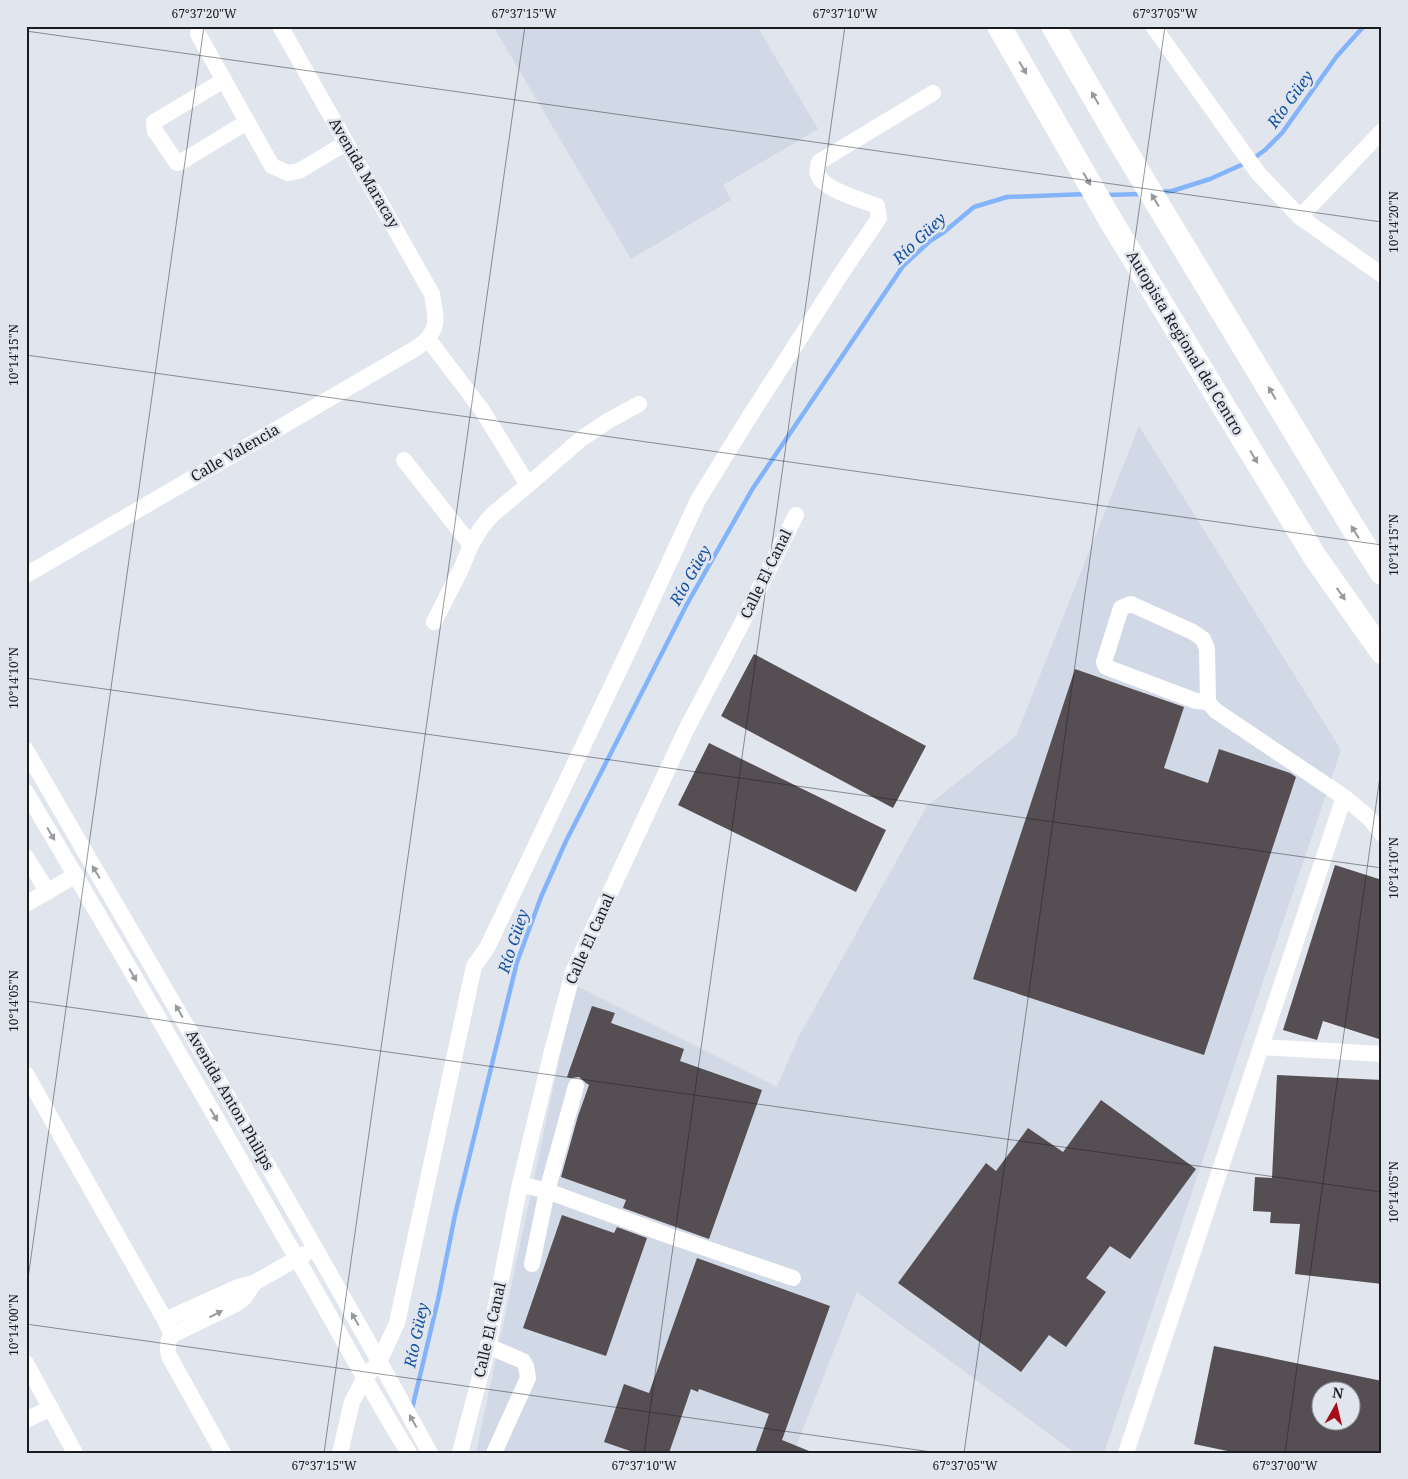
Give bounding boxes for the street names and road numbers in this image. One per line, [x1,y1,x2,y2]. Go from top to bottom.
street label: Avenida Maracay [325,114,405,232]
street label: Autopista Regional del Centro [1123,247,1249,438]
street label: Calle Valencia [186,419,283,486]
street label: Calle El Canal [735,525,796,622]
street label: Calle El Canal [560,890,618,987]
street label: Avenida Anton Philips [182,1026,279,1174]
street label: Calle El Canal [468,1280,510,1379]

